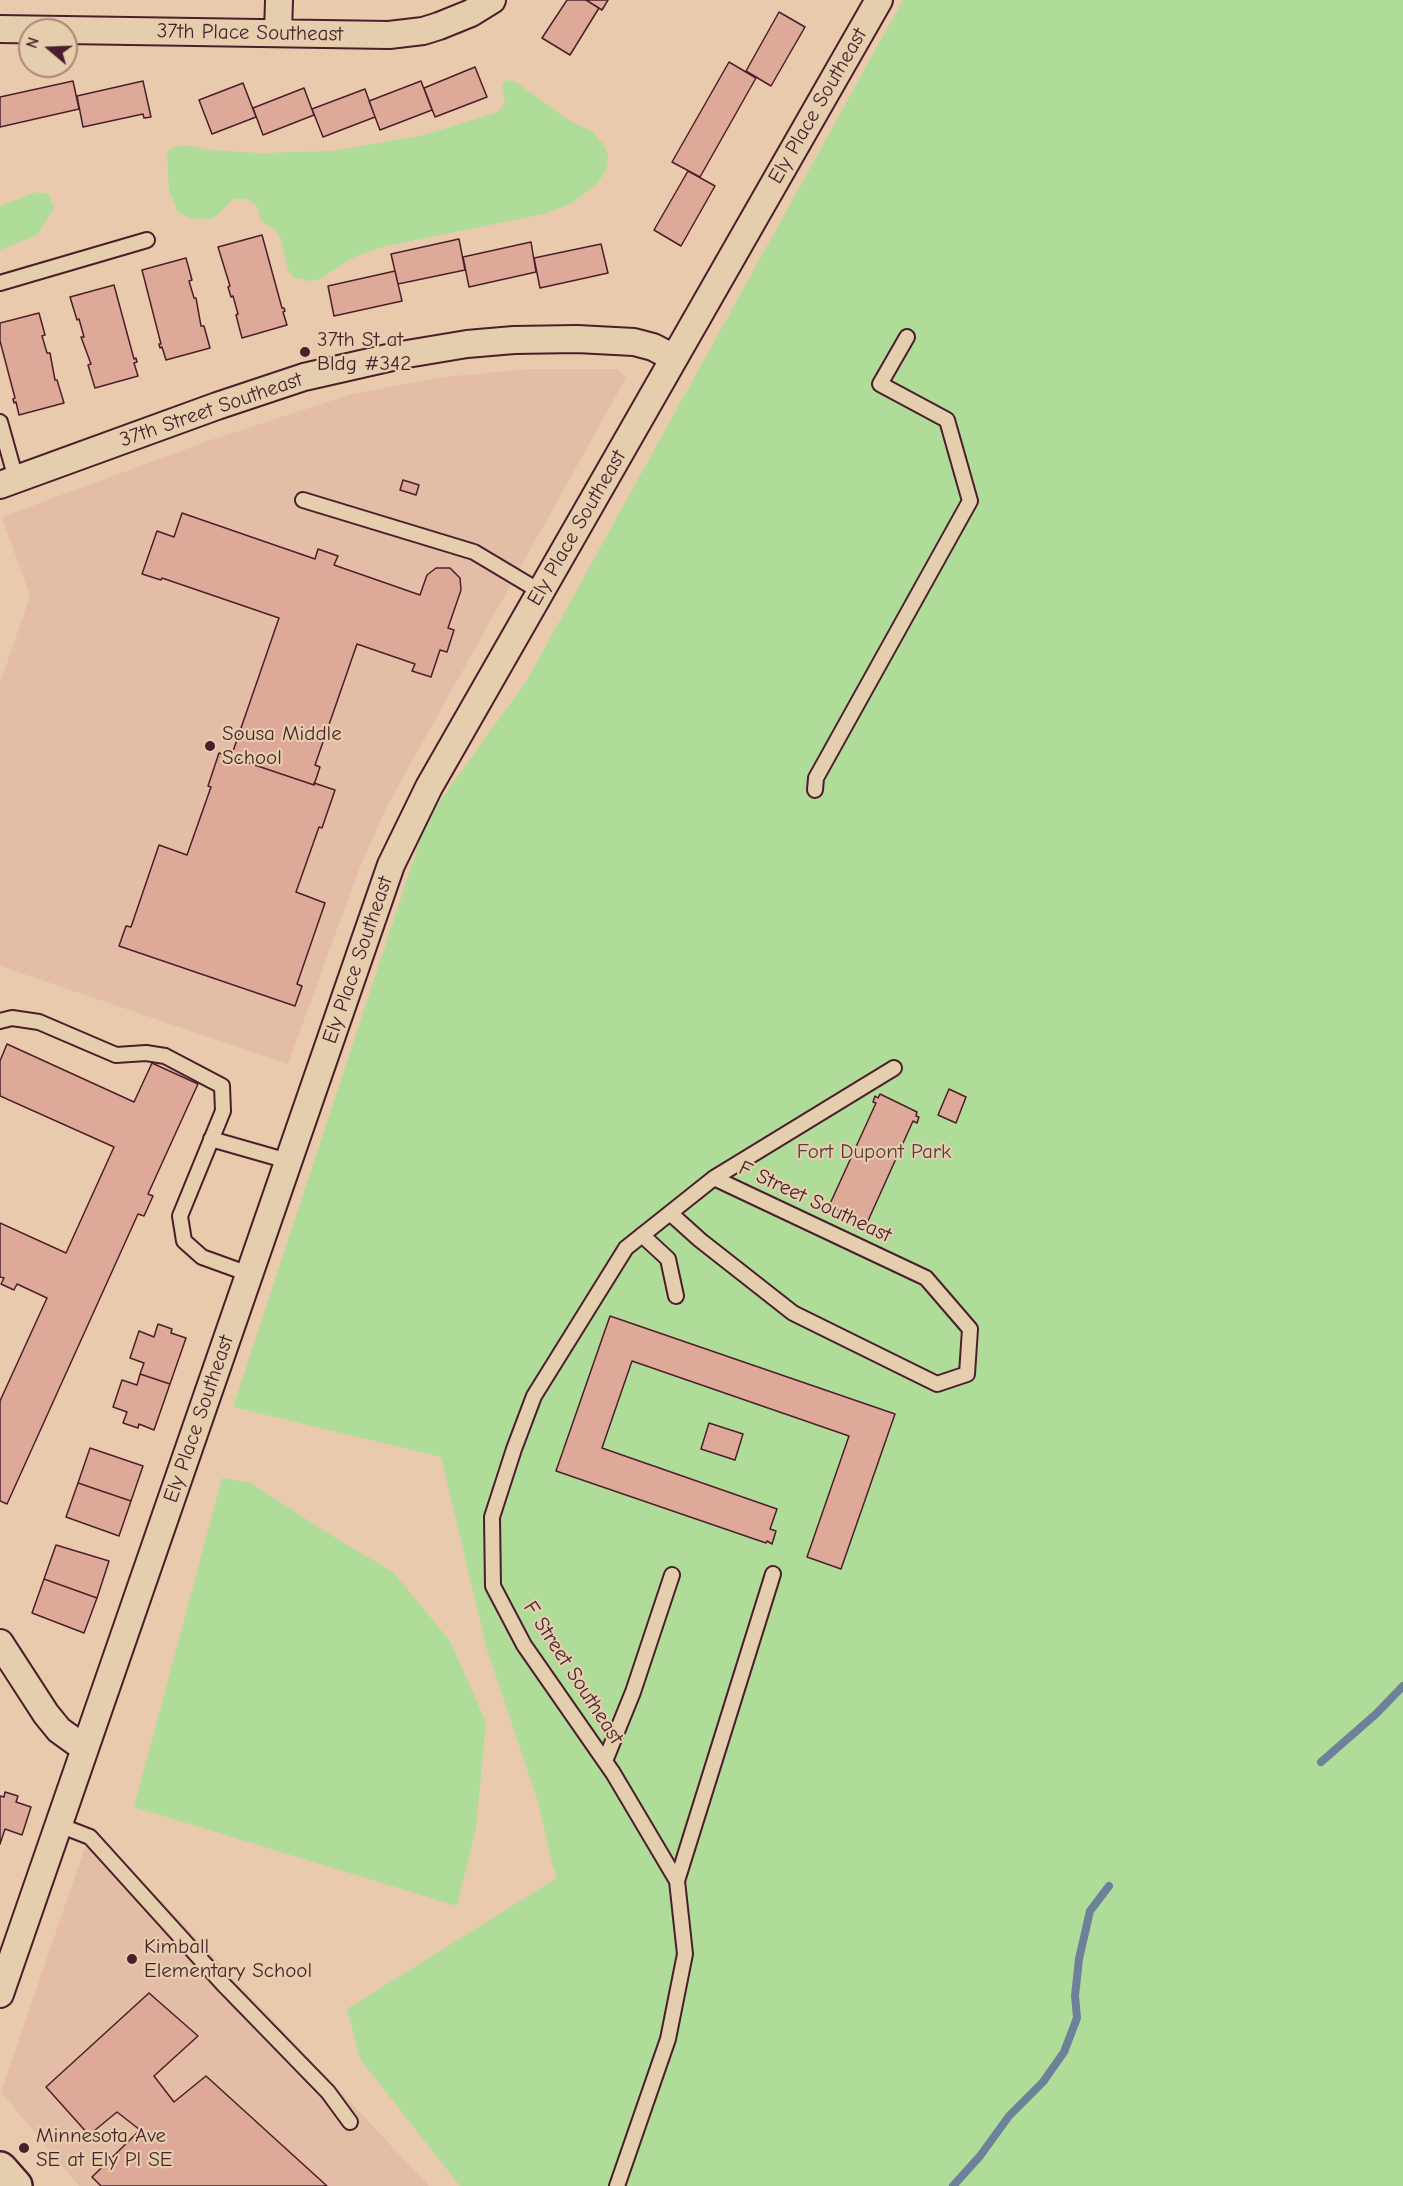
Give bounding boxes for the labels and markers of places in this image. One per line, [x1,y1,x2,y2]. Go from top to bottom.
place label: 37th St at Bldg #342 [317,327,411,377]
marker: 37th St at Bldg #342 [298,345,312,359]
place label: Sousa Middle School [222,721,342,771]
marker: Sousa Middle School [203,739,217,753]
place label: Kimball Elementary School [144,1934,312,1984]
marker: Kimball Elementary School [125,1952,139,1966]
place label: Minnesota Ave SE at Ely Pl SE [36,2123,172,2173]
marker: Minnesota Ave SE at Ely Pl SE [17,2141,31,2155]

